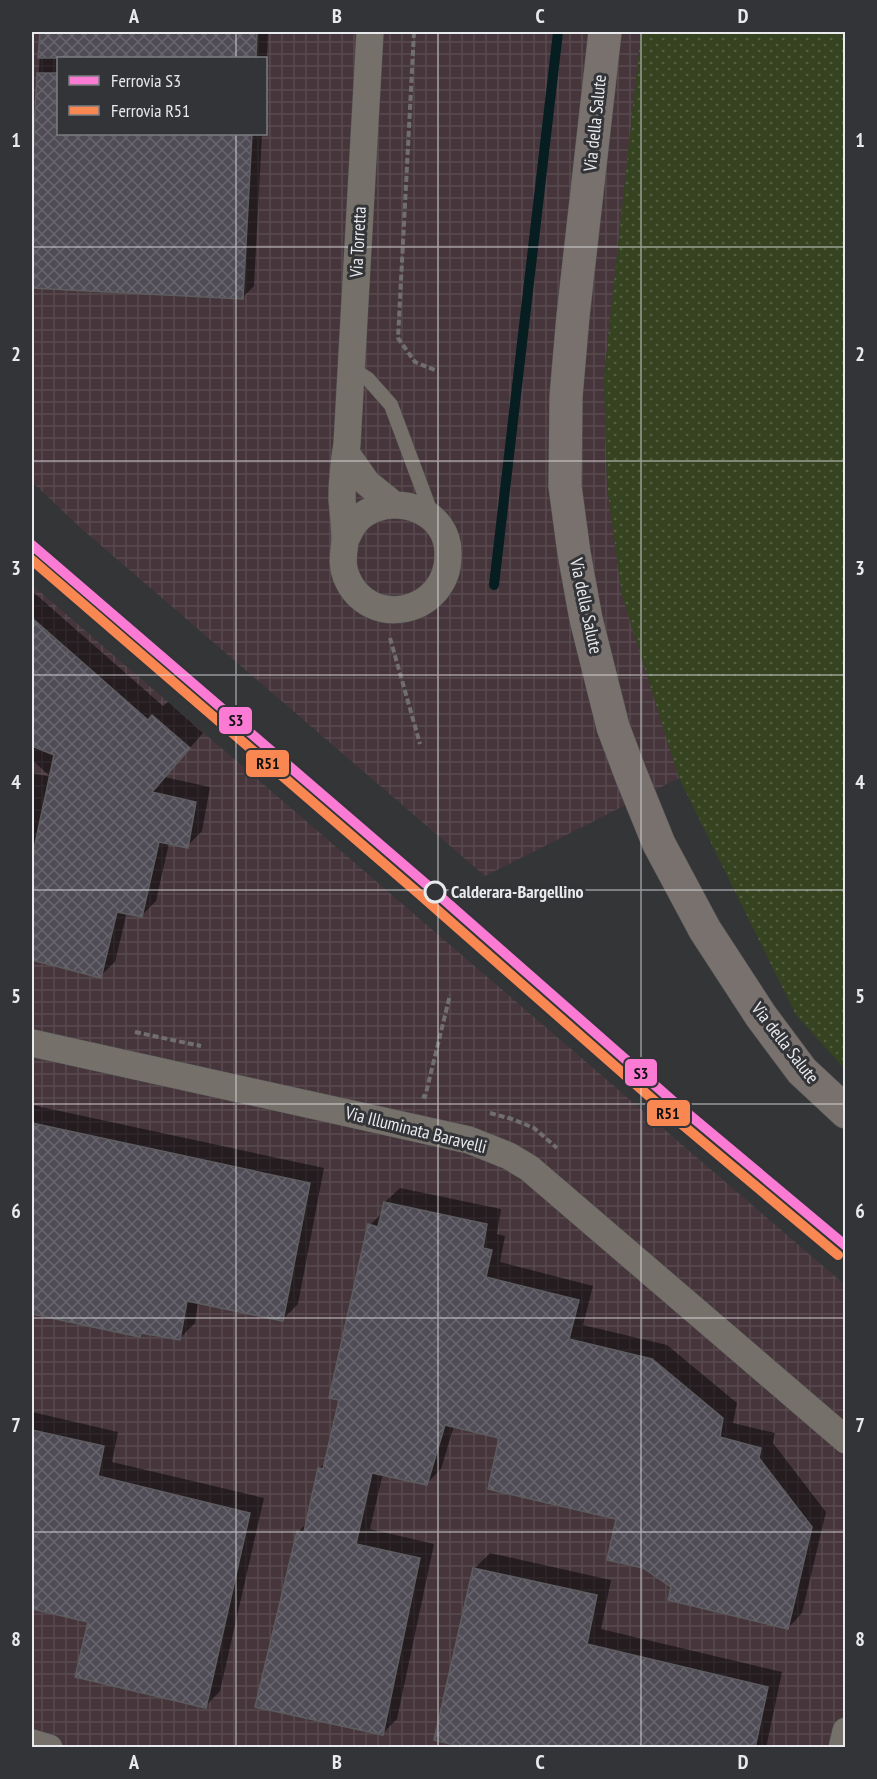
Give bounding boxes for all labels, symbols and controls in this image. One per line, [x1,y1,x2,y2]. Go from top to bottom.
text: A [128,3,140,29]
text: B [332,3,342,29]
text: C [535,3,545,29]
text: D [738,3,749,29]
legend [57,57,267,135]
text: Ferrovia S3 [111,69,181,92]
street label: Via della Salute [578,73,611,173]
text: Ferrovia R51 [111,99,190,122]
text: 1 [11,127,21,153]
text: 1 [855,127,865,153]
street label: Via Torretta [344,206,371,279]
text: 2 [11,341,21,367]
text: 2 [855,341,865,367]
text: 3 [11,555,21,581]
street label: Via della Salute [565,555,608,656]
text: 3 [855,555,865,581]
line badge: S3 [218,706,253,735]
text: S3 [229,710,243,730]
line badge: R51 [245,749,290,778]
text: R51 [256,753,280,773]
text: 4 [11,769,21,795]
text: 4 [855,769,865,795]
place label: Calderara-Bargellino [451,880,583,903]
marker: Calderara-Bargellino [424,881,446,903]
text: 5 [11,983,21,1009]
text: 5 [855,983,865,1009]
street label: Via della Salute [746,997,824,1088]
line badge: S3 [624,1058,658,1087]
text: S3 [634,1063,648,1083]
line badge: R51 [646,1099,691,1127]
street label: Via Illuminata Baravelli [342,1101,489,1158]
text: R51 [656,1103,680,1123]
text: 6 [11,1198,21,1224]
text: 6 [855,1198,865,1224]
text: 7 [11,1412,21,1438]
text: 7 [855,1412,865,1438]
text: 8 [11,1626,21,1652]
text: 8 [855,1626,865,1652]
text: A [128,1749,140,1775]
text: B [332,1749,342,1775]
text: C [535,1749,545,1775]
text: D [738,1749,749,1775]

